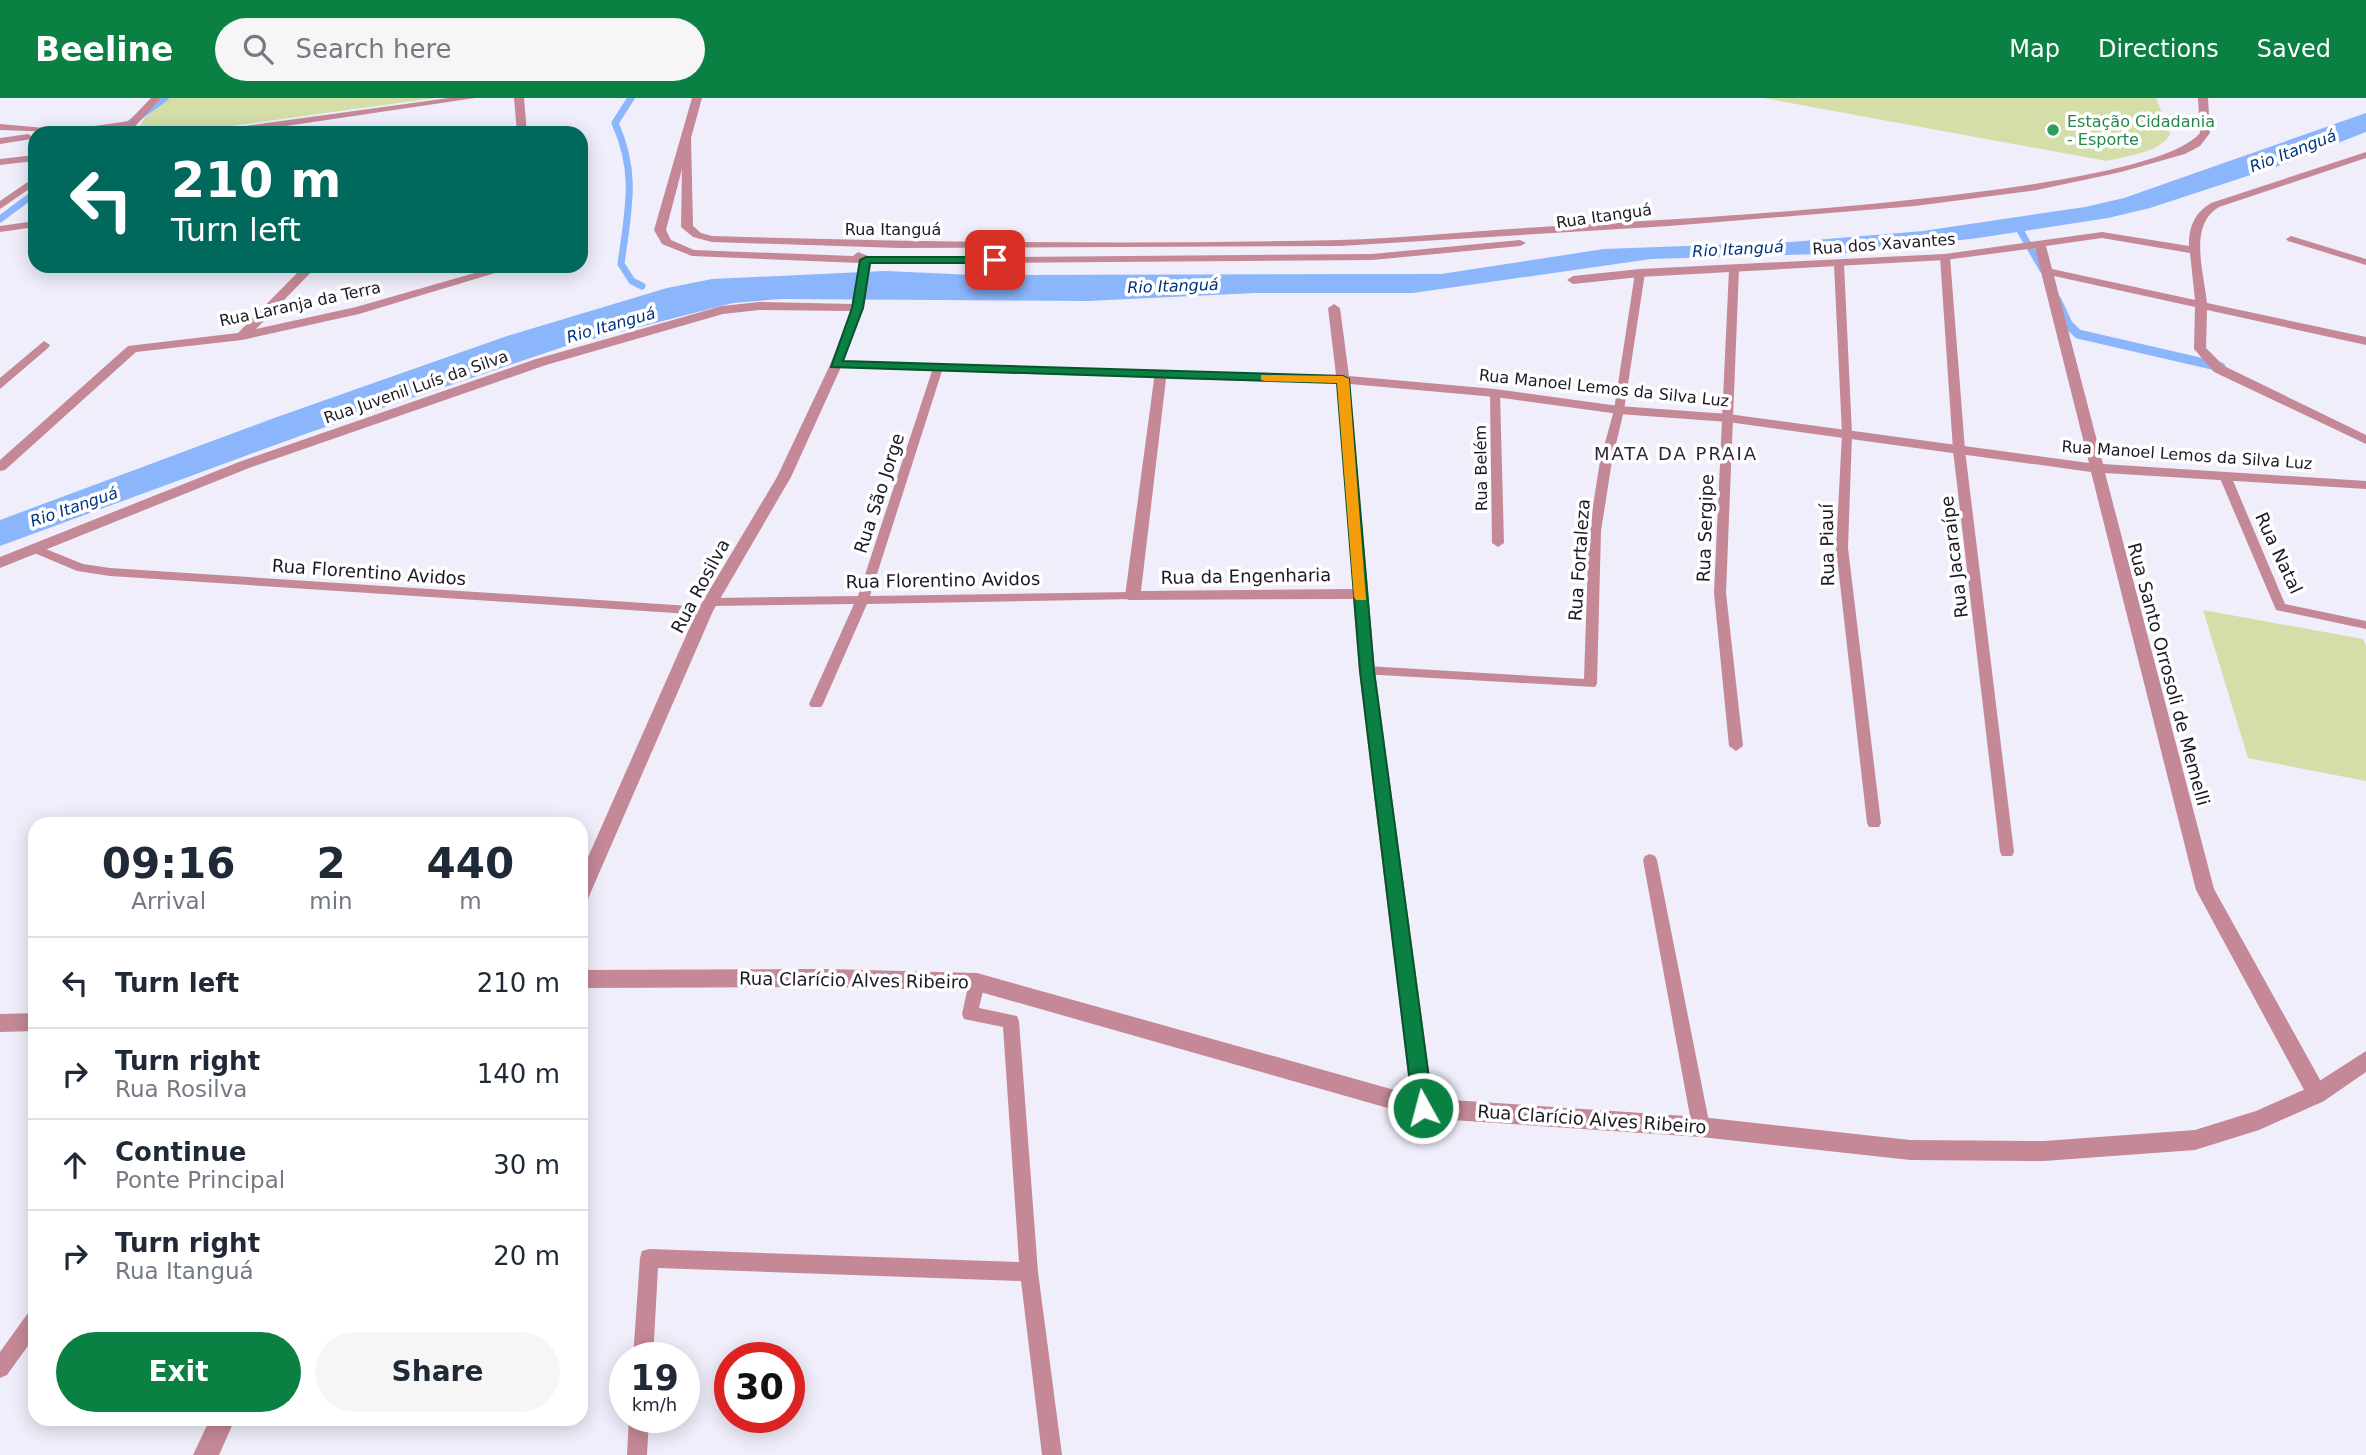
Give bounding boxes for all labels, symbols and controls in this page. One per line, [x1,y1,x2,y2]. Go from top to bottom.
search box [215,18,705,81]
text: Beeline [35,30,173,69]
icon: search [239,30,277,68]
text: Search here [295,34,452,64]
text: Map [2009,35,2060,63]
text: Directions [2098,35,2219,63]
text: Saved [2257,35,2331,63]
place label: Estação Cidadania - Esporte [2067,112,2215,149]
marker: Estação Cidadania - Esporte [2045,122,2061,138]
water label: Rio Itanguá [2247,126,2339,176]
text: 210 m [171,152,341,209]
icon: left [56,154,147,245]
street label: Rua Itanguá [1555,200,1653,232]
text: Turn left [171,211,301,249]
street label: Rua Itanguá [845,220,941,239]
pin [965,230,1025,290]
street label: Rua dos Xavantes [1812,230,1956,258]
water label: Rio Itanguá [1692,237,1784,261]
icon: arrive [976,241,1014,279]
water label: Rio Itanguá [1127,275,1219,297]
street label: Rua Laranja da Terra [218,278,382,330]
water label: Rio Itanguá [564,303,658,347]
street label: Rua Juvenil Luís da Silva [321,346,511,428]
street label: Rua Manoel Lemos da Silva Luz [1478,365,1730,411]
street label: Rua Belém [1471,425,1491,511]
street label: Rua São Jorge [850,430,908,556]
street label: Rua Manoel Lemos da Silva Luz [2061,437,2313,473]
district label: MATA DA PRAIA [1594,443,1758,464]
street label: Rua Sergipe [1693,473,1717,583]
water label: Rio Itanguá [28,483,121,531]
street label: Rua Jacaraípe [1936,495,1972,619]
street label: Rua Fortaleza [1564,498,1594,622]
street label: Rua Piauí [1816,502,1838,587]
street label: Rua Natal [2251,509,2307,597]
street label: Rua Rosilva [666,535,734,637]
street label: Rua Santo Orrosoli de Memelli [2124,540,2214,808]
street label: Rua Florentino Avidos [271,555,467,589]
street label: Rua da Engenharia [1161,564,1331,588]
street label: Rua Florentino Avidos [846,568,1040,592]
text: 09:16 [102,839,236,888]
text: 2 [316,839,346,888]
text: 440 [427,839,514,888]
text: Arrival [131,888,206,914]
text: min [309,888,353,914]
text: m [459,888,482,914]
icon: left [56,964,94,1002]
street label: Rua Clarício Alves Ribeiro [739,967,969,993]
text: Turn left [115,968,239,998]
text: 210 m [477,968,560,998]
text: Turn right [115,1046,260,1076]
icon: right [56,1055,94,1093]
text: 140 m [477,1059,560,1089]
position arrow [1386,1071,1460,1145]
text: Rua Rosilva [115,1076,247,1102]
street label: Rua Clarício Alves Ribeiro [1477,1101,1707,1137]
text: Continue [115,1137,246,1167]
icon: ahead [56,1146,94,1184]
text: 30 m [493,1150,560,1180]
text: Ponte Principal [115,1167,285,1193]
text: Turn right [115,1228,260,1258]
icon: right [56,1237,94,1275]
text: 20 m [493,1241,560,1271]
text: Rua Itanguá [115,1258,254,1284]
button: Exit [56,1332,301,1412]
button: Share [315,1332,560,1412]
speed limit sign: 30 [714,1342,805,1433]
text: 19 [630,1358,679,1398]
text: km/h [632,1394,677,1415]

